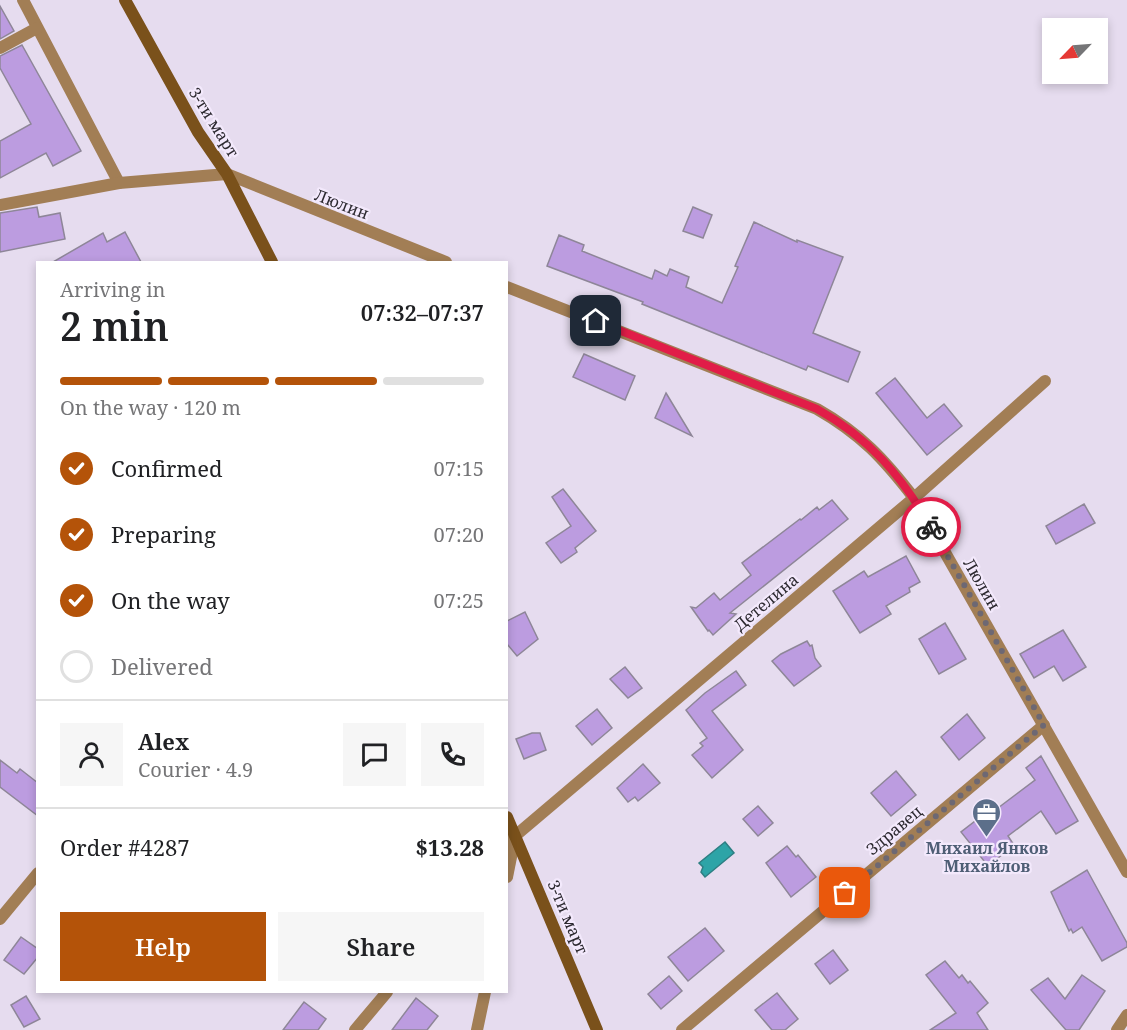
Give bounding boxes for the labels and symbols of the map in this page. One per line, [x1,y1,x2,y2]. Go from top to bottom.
north arrow [1042,18,1108,84]
street label: 3-ти март [184,83,244,161]
street label: Люлин [312,184,372,224]
pin [570,295,621,346]
courier [901,497,961,557]
street label: Люлин [958,554,1006,614]
street label: Детелина [729,569,803,635]
office icon: Михаил Янков Михайлов [971,796,1003,838]
street label: Здравец [861,800,927,860]
place label: Михаил Янков Михайлов [926,837,1049,877]
pin [819,867,870,918]
street label: 3-ти март [543,877,594,958]

